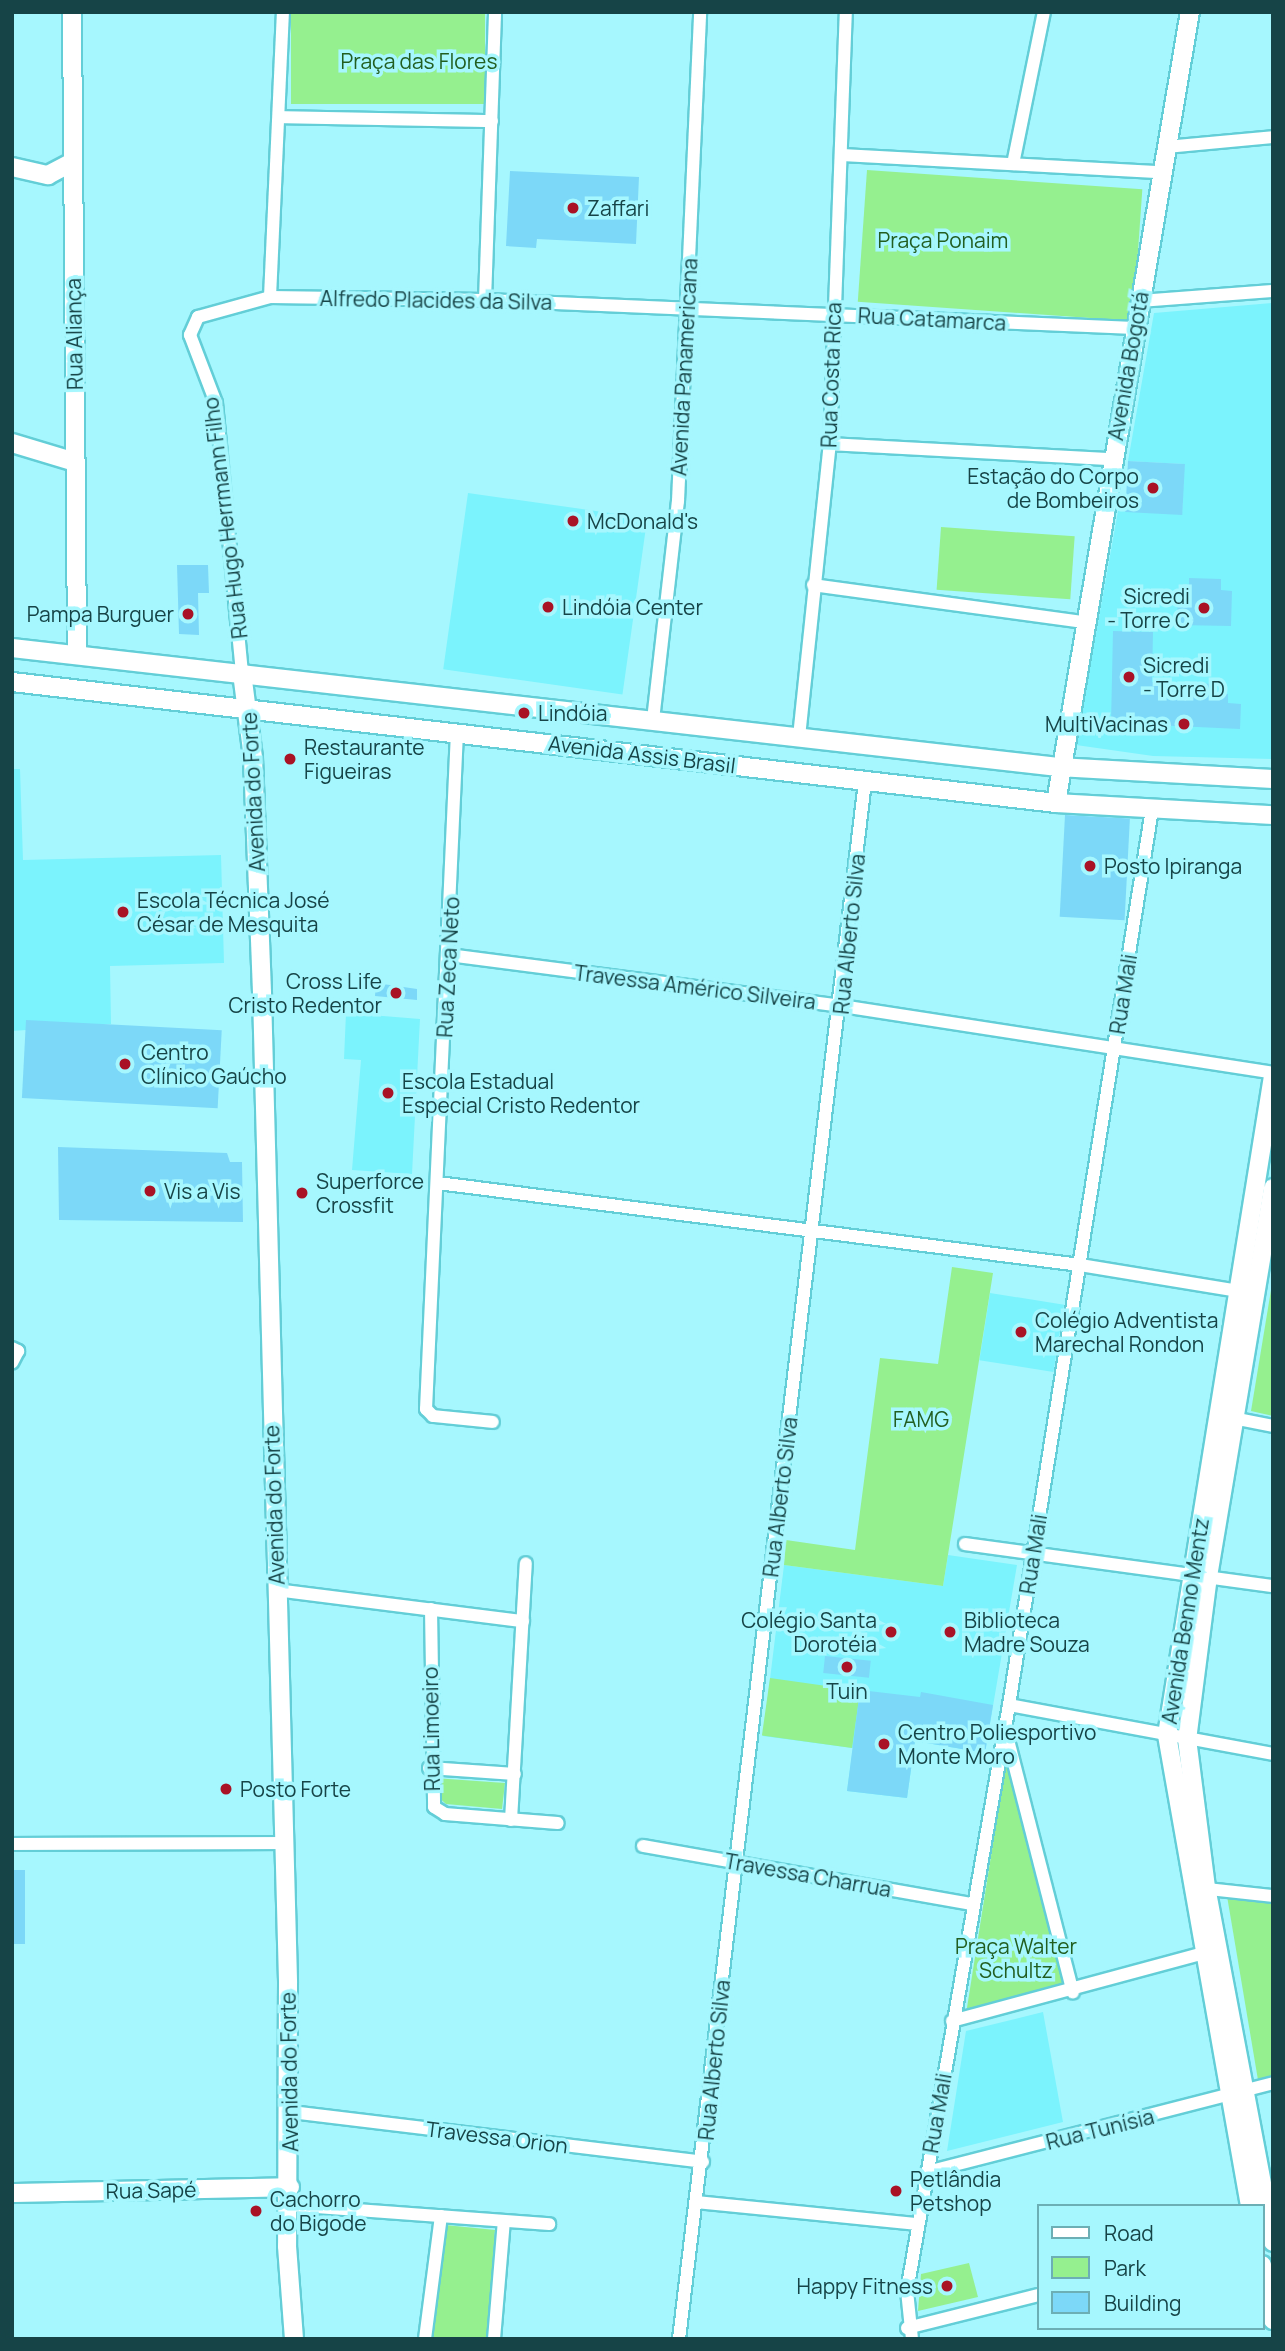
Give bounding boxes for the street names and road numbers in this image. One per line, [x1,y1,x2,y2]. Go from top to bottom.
street label: Avenida Panamericana [666,257,702,477]
street label: Rua Aliança [60,278,88,390]
street label: Alfredo Placides da Silva [320,285,552,315]
street label: Avenida Bogotá [1103,290,1153,442]
street label: Rua Costa Rica [816,302,846,448]
street label: Rua Catamarca [857,303,1007,335]
street label: Rua Hugo Herrmann Filho [198,396,252,640]
street label: Avenida do Forte [236,711,270,873]
street label: Avenida Assis Brasil [547,730,737,778]
street label: Rua Alberto Silva [828,853,870,1015]
street label: Rua Zeca Neto [432,896,464,1038]
street label: Rua Mali [1104,952,1142,1036]
street label: Travessa Américo Silveira [573,960,817,1014]
street label: Rua Alberto Silva [758,1415,802,1579]
street label: Avenida do Forte [259,1425,289,1585]
street label: Rua Mali [1014,1512,1052,1596]
street label: Avenida Benno Mentz [1156,1516,1214,1726]
street label: Rua Limoeiro [417,1667,445,1791]
street label: Travessa Charrua [723,1848,893,1902]
street label: Rua Alberto Silva [693,1979,735,2141]
street label: Avenida do Forte [275,1992,303,2152]
street label: Rua Mali [918,2071,956,2155]
street label: Rua Tunísia [1043,2103,1157,2155]
street label: Travessa Orion [425,2116,569,2158]
street label: Rua Sapé [105,2177,197,2203]

